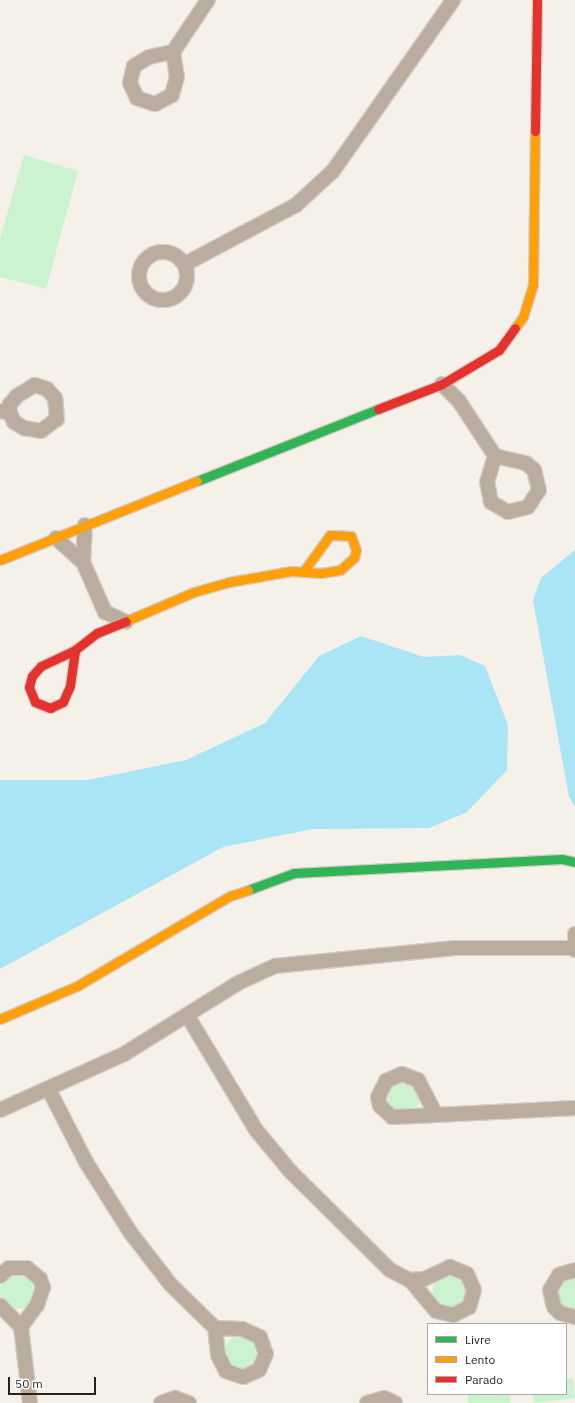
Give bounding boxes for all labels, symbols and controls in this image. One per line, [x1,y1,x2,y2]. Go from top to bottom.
legend [427,1323,567,1395]
text: Livre [465,1332,491,1347]
text: Lento [465,1352,495,1367]
scale bar [10,1369,98,1395]
text: Parado [465,1372,503,1387]
text: 50 m [15,1376,43,1391]

